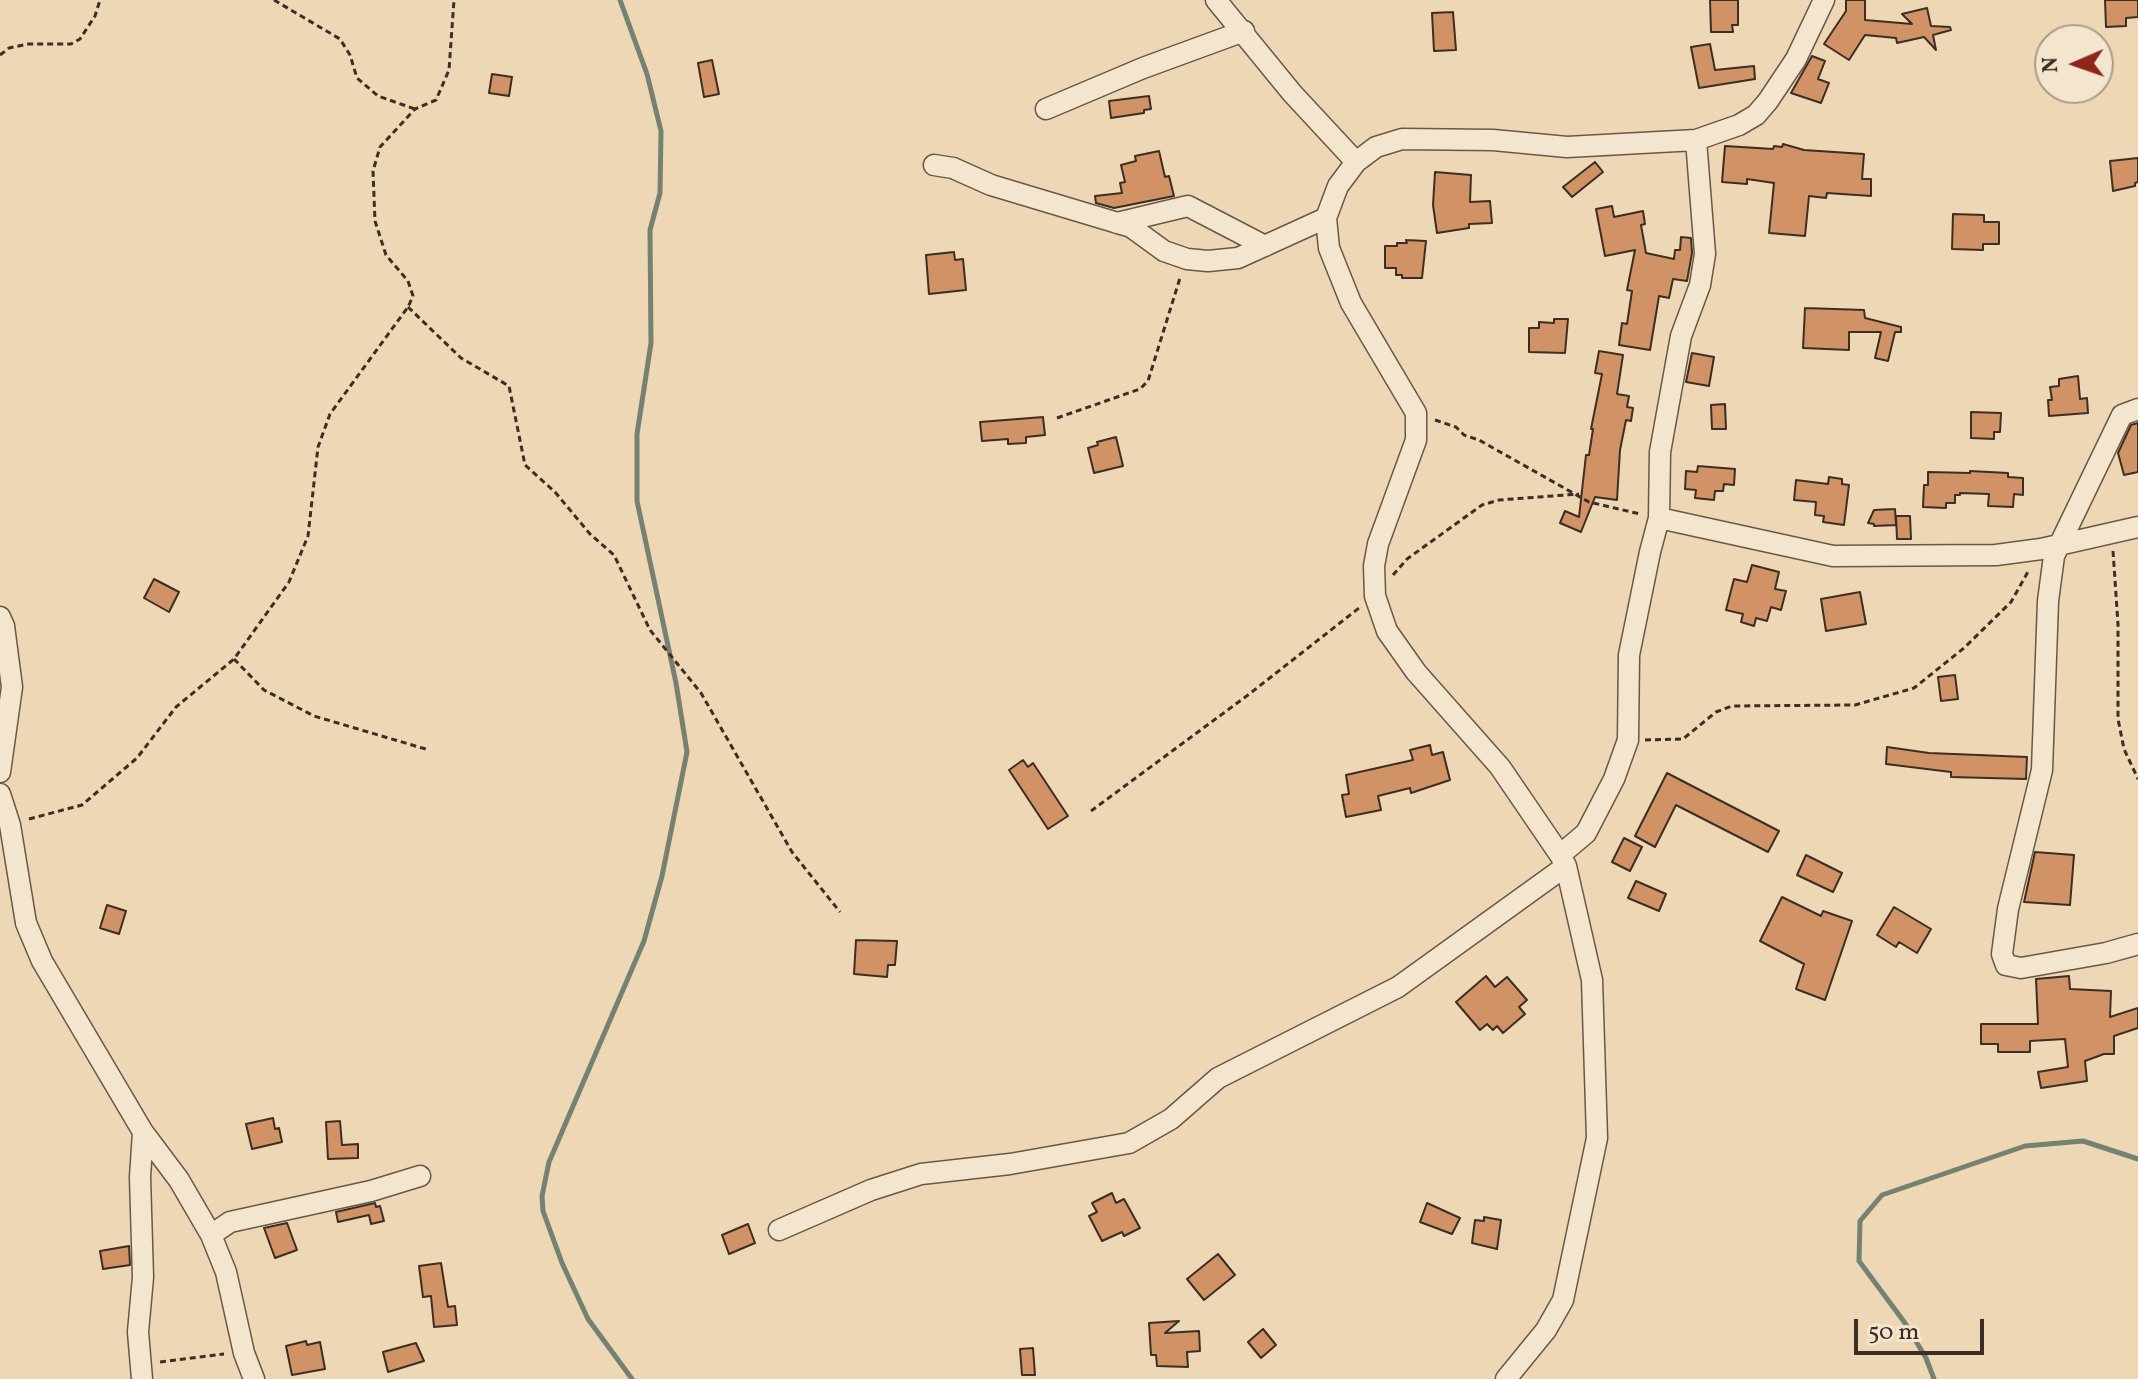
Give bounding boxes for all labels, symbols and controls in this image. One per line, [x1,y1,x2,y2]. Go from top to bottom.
north arrow [2034,24,2114,104]
text: N [2036,56,2067,73]
scale bar [1858,1303,1988,1353]
text: 50 m [1868,1316,1920,1350]

